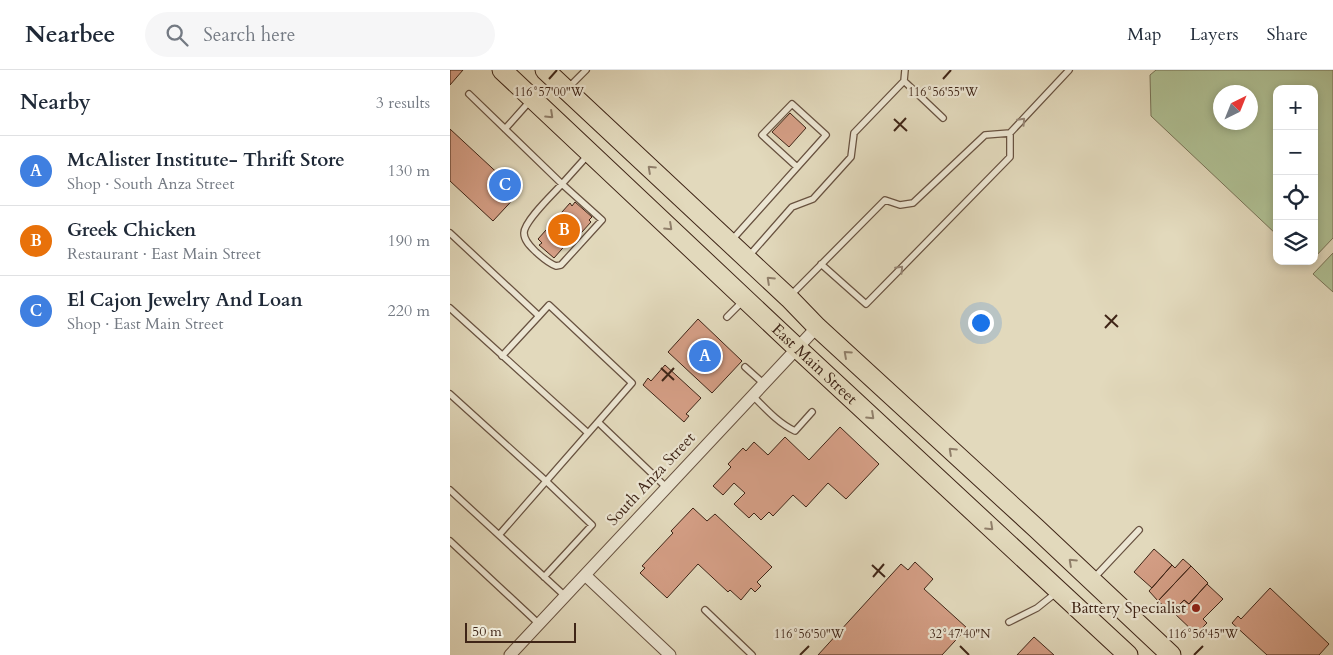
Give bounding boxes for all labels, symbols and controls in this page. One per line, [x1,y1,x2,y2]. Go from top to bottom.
search box [145,12,495,57]
text: Nearbee [25,18,115,51]
icon: search [163,21,191,49]
text: Search here [203,22,295,48]
text: Map [1127,22,1162,47]
text: Layers [1190,22,1239,47]
text: Share [1267,22,1308,47]
text: 116°57'00"W [514,84,585,100]
text: 116°56'55"W [908,84,979,100]
north arrow [1213,85,1258,130]
map controls [1273,85,1318,265]
button: + [1273,85,1318,130]
text: Nearby [20,88,91,117]
text: 3 results [376,92,430,114]
one-way arrow [545,109,554,118]
one-way arrow [1016,118,1025,127]
button: − [1273,130,1318,175]
text: McAlister Institute- Thrift Store [67,147,345,173]
text: A [30,160,42,182]
text: 130 m [388,160,430,182]
pin: C [489,166,521,204]
one-way arrow [648,166,657,175]
text: Shop · South Anza Street [67,173,235,195]
button: locate [1273,175,1318,220]
pin: B [548,211,580,249]
text: Greek Chicken [67,217,196,243]
button: layers [1273,220,1318,265]
one-way arrow [663,221,672,230]
text: B [30,230,42,252]
text: 190 m [388,230,430,252]
text: Restaurant · East Main Street [67,243,261,265]
one-way arrow [894,266,903,275]
one-way arrow [766,277,775,286]
text: El Cajon Jewelry And Loan [67,287,303,313]
text: C [30,300,42,322]
text: 220 m [388,300,430,322]
your location [968,310,994,336]
text: Shop · East Main Street [67,313,223,335]
street label: East Main Street [767,318,862,409]
pin: A [689,337,721,375]
one-way arrow [843,351,852,360]
one-way arrow [865,410,874,419]
street label: South Anza Street [602,427,700,531]
one-way arrow [949,448,958,457]
one-way arrow [984,521,993,530]
one-way arrow [1068,559,1077,568]
place label: Battery Specialist [1071,597,1186,619]
marker: Battery Specialist [1190,602,1202,614]
scale bar [465,620,576,643]
text: 50 m [472,622,502,641]
text: 116°56'50"W [774,626,845,642]
text: 32°47'40"N [930,626,991,642]
text: 116°56'45"W [1168,626,1239,642]

